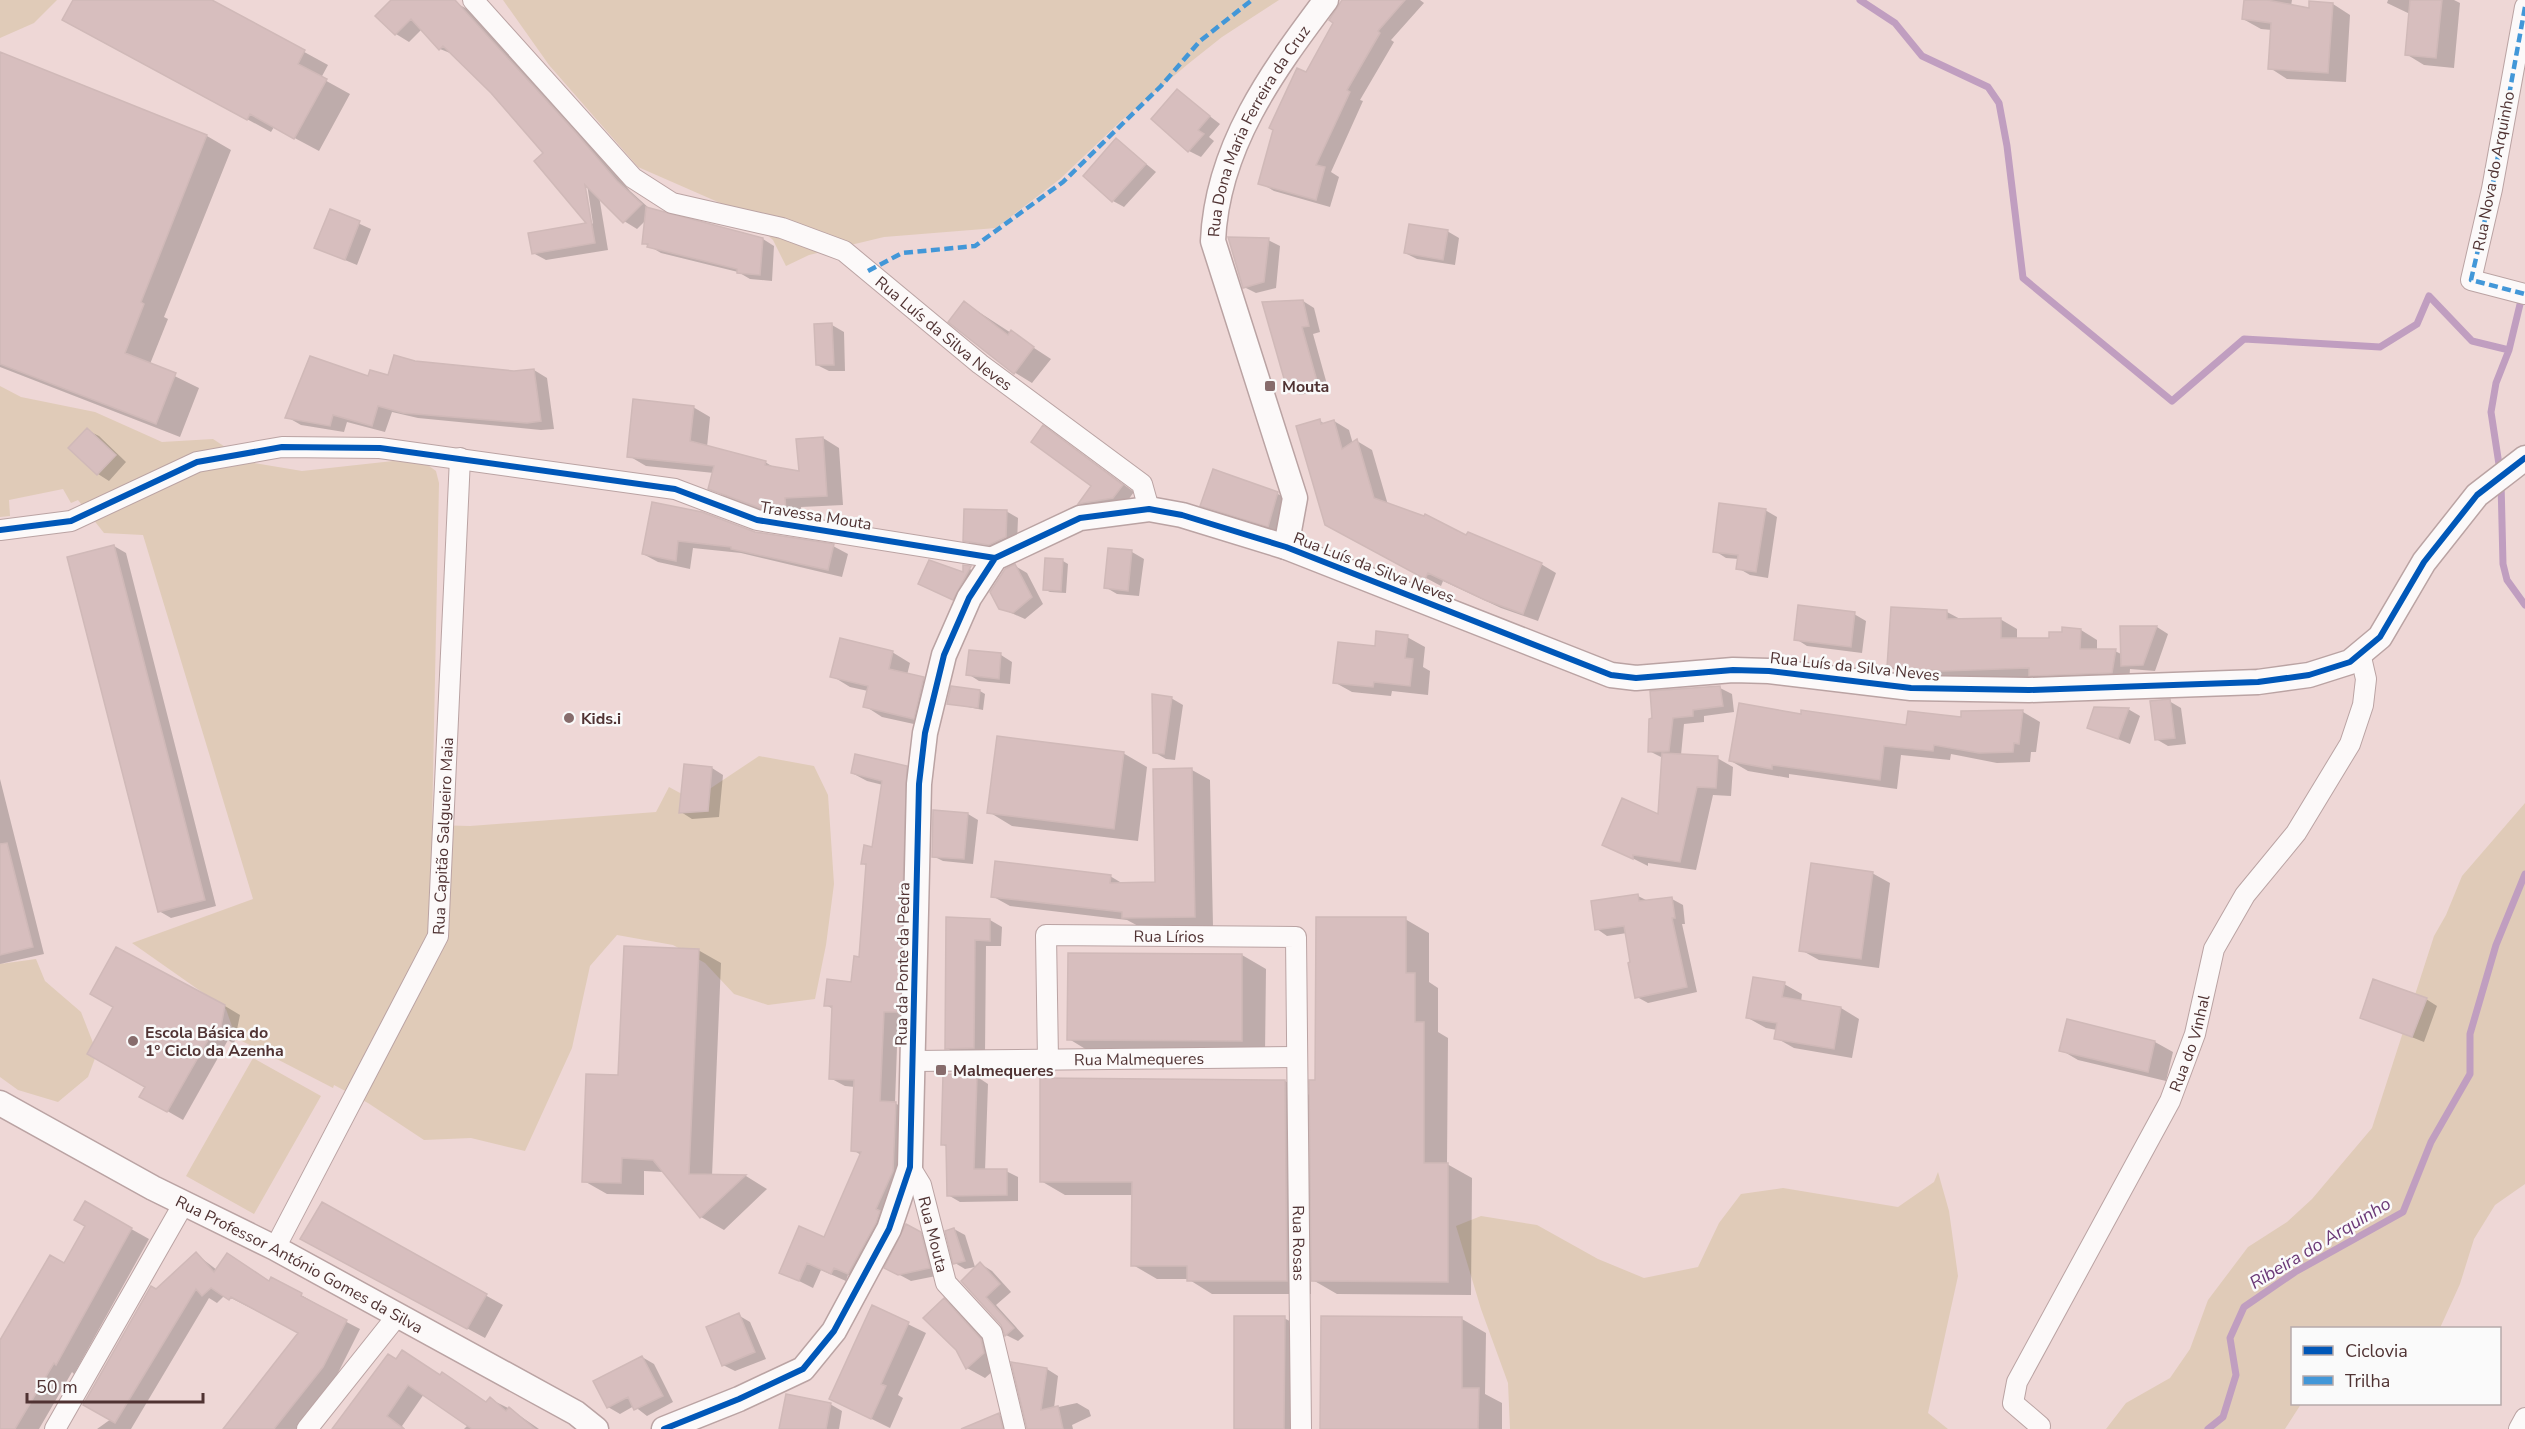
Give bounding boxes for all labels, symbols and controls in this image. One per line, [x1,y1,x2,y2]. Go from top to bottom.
street label: Rua Dona Maria Ferreira da Cruz [1203,21,1316,238]
street label: Rua Nova do Arquinho [2468,89,2520,253]
street label: Rua Luís da Silva Neves [870,271,1016,396]
place label: Mouta [1282,376,1329,398]
marker: Mouta [1263,379,1277,393]
street label: Travessa Mouta [758,496,873,536]
street label: Rua Luís da Silva Neves [1290,527,1457,609]
street label: Rua Luís da Silva Neves [1769,647,1941,687]
place label: Kids.i [581,708,621,730]
marker: Kids.i [562,711,576,725]
street label: Rua Capitão Salgueiro Maia [428,737,459,936]
street label: Rua da Ponte da Pedra [891,882,915,1046]
street label: Rua Lírios [1133,926,1204,948]
street label: Rua do Vinhal [2164,992,2216,1095]
place label: Escola Básica do 1º Ciclo da Azenha [145,1022,284,1062]
marker: Escola Básica do 1º Ciclo da Azenha [126,1034,140,1048]
street label: Rua Malmequeres [1074,1048,1204,1071]
place label: Malmequeres [953,1060,1054,1082]
marker: Malmequeres [934,1063,948,1077]
street label: Rua Professor António Gomes da Silva [172,1191,427,1339]
water label: Ribeira do Arquinho [2245,1191,2395,1295]
street label: Rua Mouta [912,1194,953,1275]
street label: Rua Rosas [1287,1205,1309,1281]
legend [2291,1327,2501,1405]
text: Ciclovia [2345,1339,2408,1363]
scale bar [27,1366,202,1404]
text: Trilha [2345,1369,2390,1393]
text: 50 m [36,1375,78,1399]

